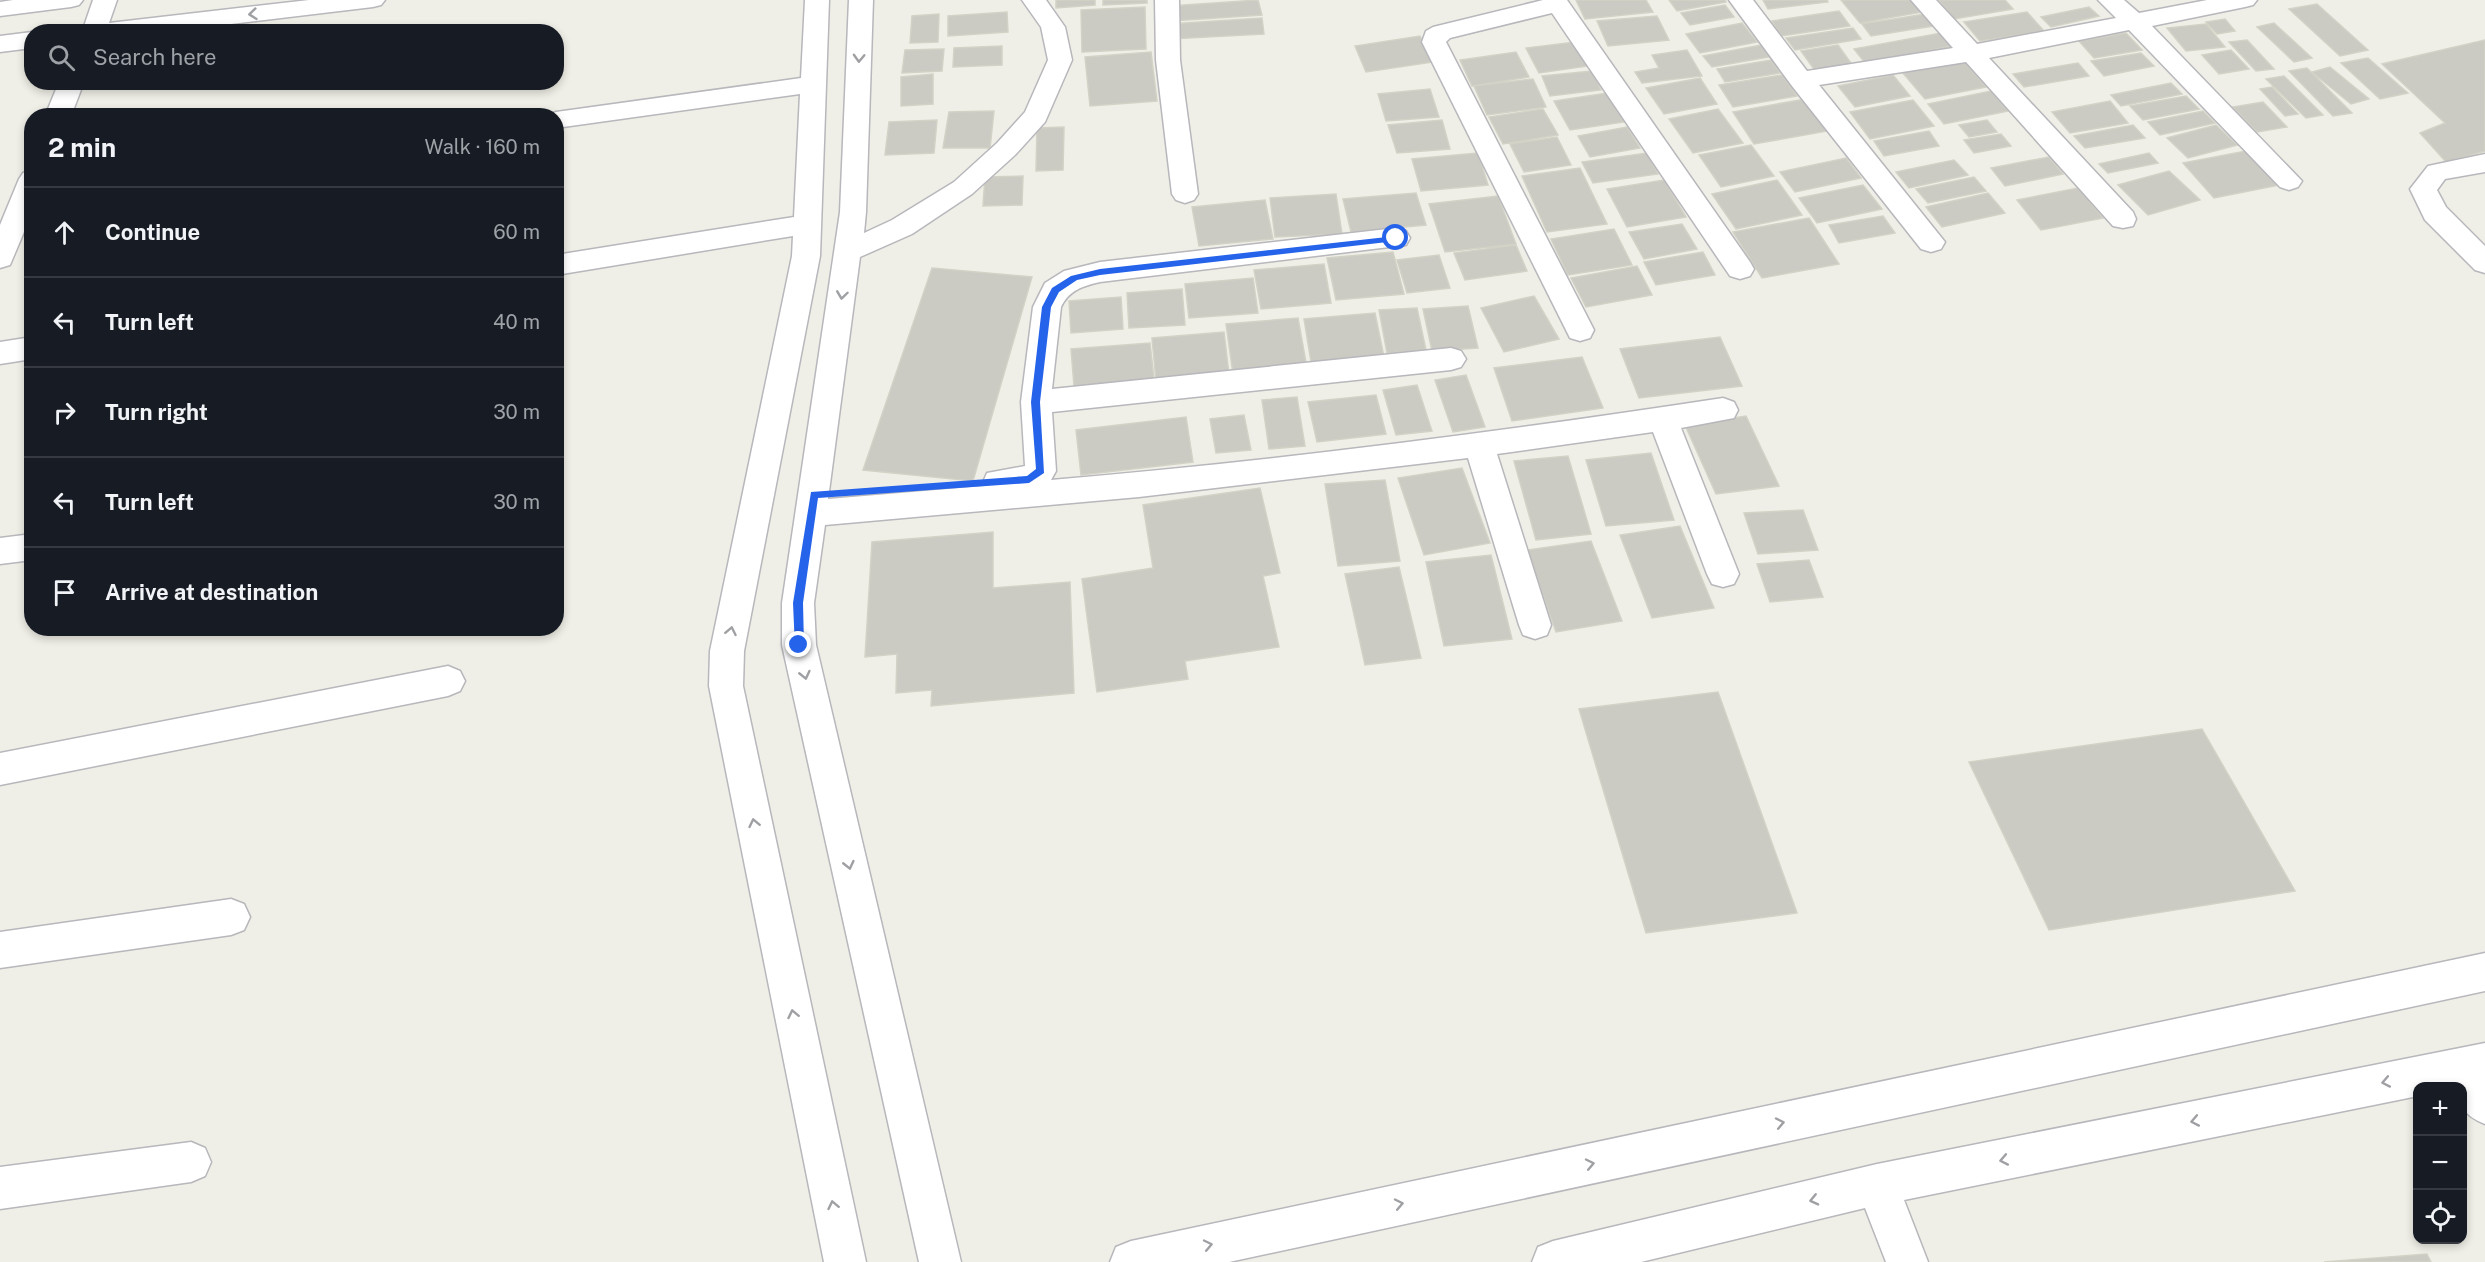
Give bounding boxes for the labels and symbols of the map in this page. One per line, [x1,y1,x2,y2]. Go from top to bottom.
one-way arrow [248,7,257,20]
one-way arrow [853,54,865,63]
route start [1382,224,1408,250]
one-way arrow [836,290,848,299]
one-way arrow [724,626,737,636]
route end [785,631,811,657]
one-way arrow [798,669,811,679]
one-way arrow [748,818,761,828]
one-way arrow [841,860,854,870]
one-way arrow [787,1009,800,1019]
one-way arrow [2382,1075,2392,1088]
one-way arrow [2191,1114,2201,1127]
one-way arrow [1775,1117,1785,1130]
one-way arrow [1999,1152,2009,1165]
one-way arrow [1584,1158,1594,1171]
one-way arrow [1809,1193,1819,1206]
one-way arrow [1394,1199,1404,1212]
one-way arrow [827,1200,840,1210]
one-way arrow [1203,1240,1213,1253]

